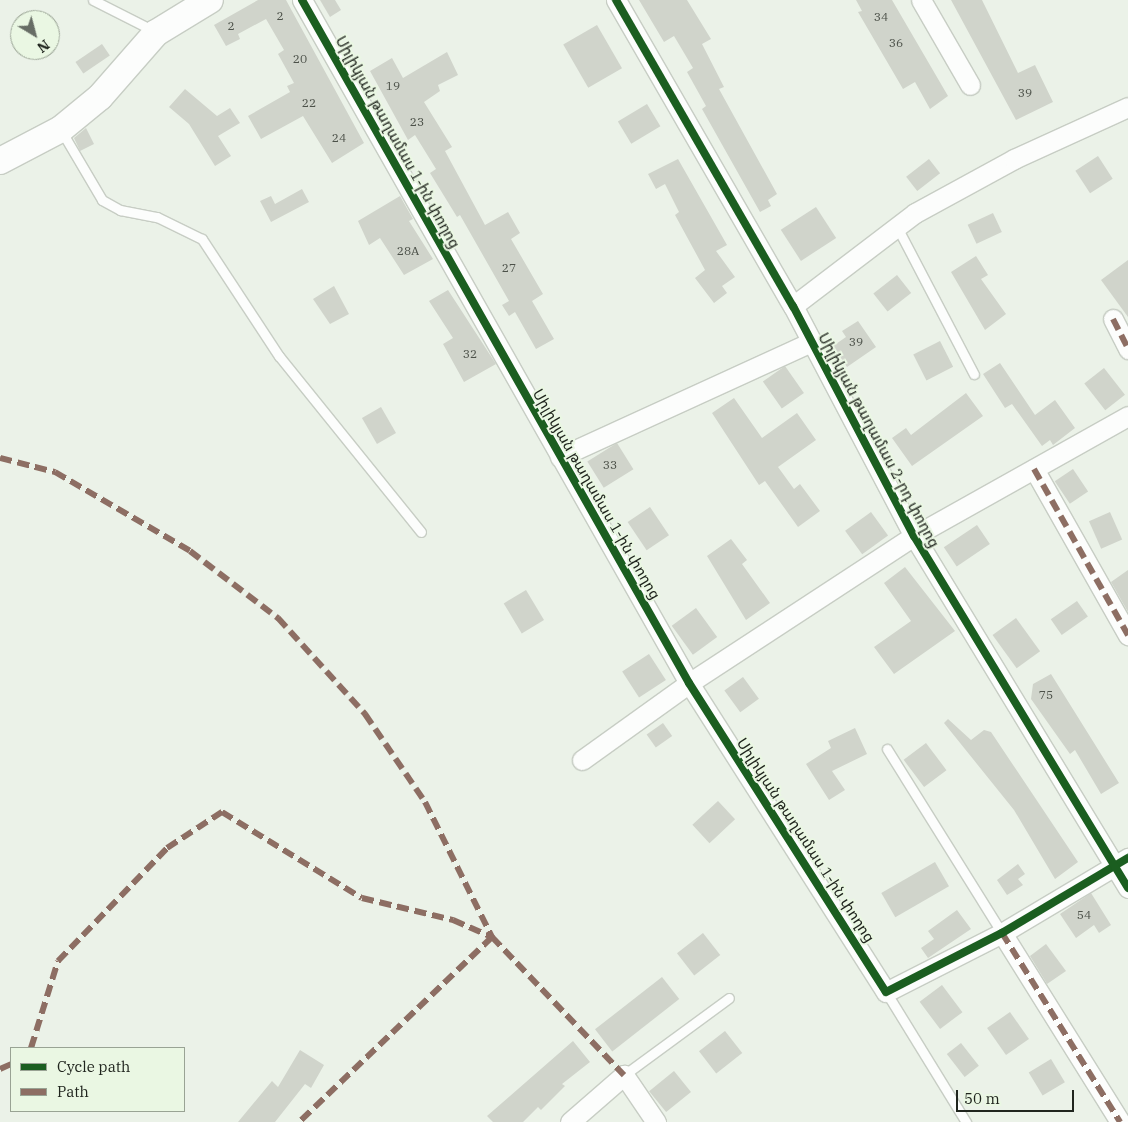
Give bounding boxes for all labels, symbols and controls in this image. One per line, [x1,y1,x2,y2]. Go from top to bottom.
house number: 2 [276,9,284,23]
north arrow [10,10,60,60]
house number: 34 [874,10,888,24]
house number: 2 [227,19,235,33]
street label: Սիլիկյան թաղամաս 1-ին փողոց [332,33,464,251]
text: N [34,36,53,57]
house number: 36 [889,36,903,50]
house number: 20 [293,52,307,66]
house number: 19 [386,79,400,93]
house number: 39 [1018,86,1032,100]
house number: 22 [302,96,316,110]
house number: 23 [410,115,424,129]
house number: 24 [332,131,346,145]
house number: 28А [397,244,419,258]
house number: 27 [502,261,516,275]
street label: Սիլիկյան թաղամաս 2-րդ փողոց [815,330,943,550]
house number: 39 [849,335,863,349]
house number: 32 [463,347,477,361]
street label: Սիլիկյան թաղամաս 1-ին փողոց [529,386,665,602]
house number: 33 [603,458,617,472]
house number: 75 [1039,688,1053,702]
street label: Սիլիկյան թաղամաս 1-ին փողոց [733,734,879,946]
house number: 54 [1077,908,1091,922]
legend [10,1047,185,1112]
text: Cycle path [57,1057,130,1076]
scale bar [958,1080,1076,1112]
text: Path [57,1082,89,1101]
text: 50 m [964,1089,1000,1108]

